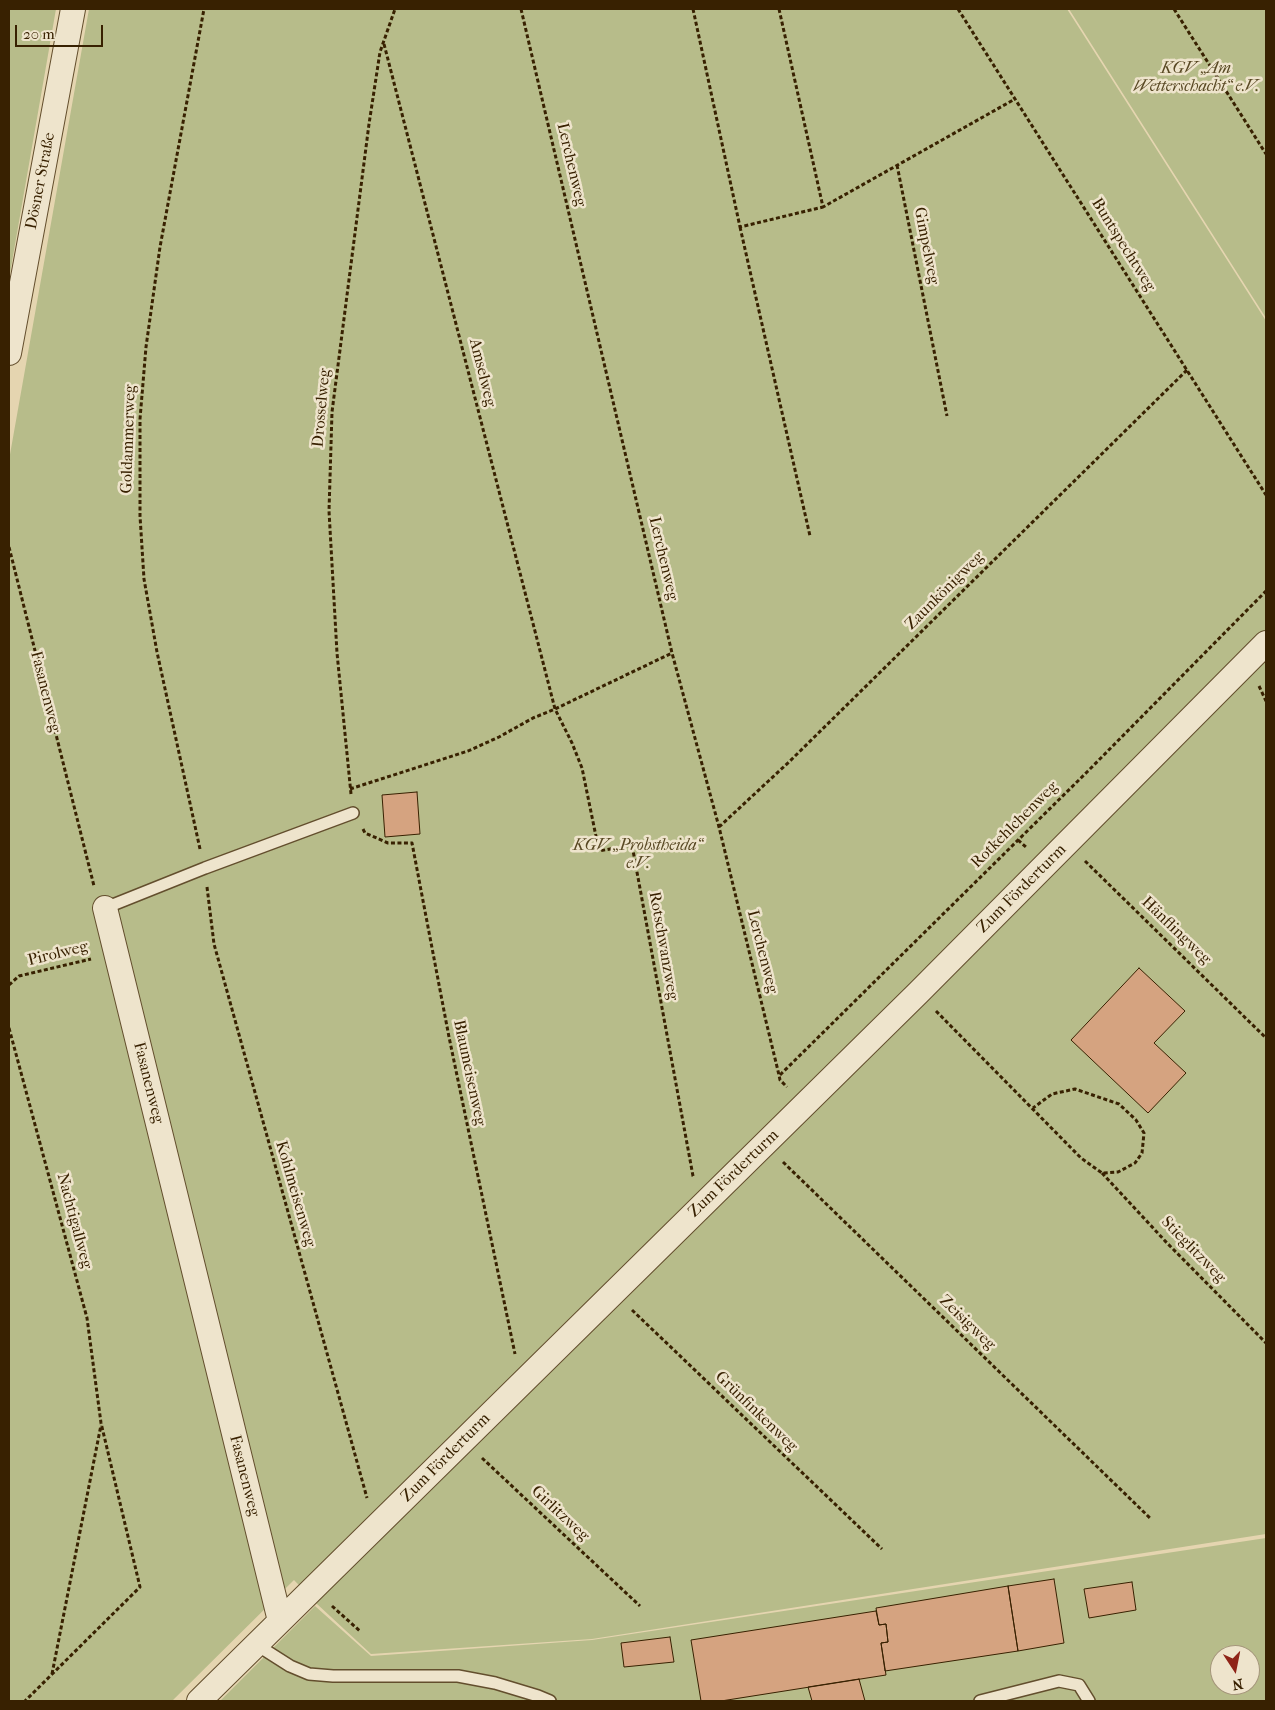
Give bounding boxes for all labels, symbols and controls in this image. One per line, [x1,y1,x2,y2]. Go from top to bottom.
scale bar [18,15,105,47]
text: 20 m [23,25,55,43]
park label: KGV „Am Wetterschacht“ e.V. [1133,59,1259,97]
street label: Lerchenweg [552,121,590,209]
street label: Dösner Straße [22,131,60,231]
street label: Buntspechtweg [1087,195,1159,295]
street label: Gimpelweg [909,206,943,286]
street label: Amselweg [464,337,500,409]
street label: Drosselweg [309,368,335,448]
street label: Goldammerweg [118,384,140,494]
street label: Lerchenweg [644,515,682,603]
street label: Zaunkönigweg [902,548,988,634]
street label: Fasanenweg [26,649,64,735]
street label: Rotkehlchenweg [968,778,1062,872]
park label: KGV „Probstheida“ e.V. [573,836,703,874]
street label: Zum Förderturm [973,840,1071,938]
street label: Rotschwanzweg [644,890,682,1002]
street label: Hänflingweg [1137,893,1215,969]
street label: Lerchenweg [742,908,782,996]
street label: Pirolweg [26,937,90,971]
street label: Blaumeisenweg [448,1018,490,1128]
street label: Fasanenweg [129,1040,167,1126]
street label: Zum Förderturm [685,1126,783,1222]
street label: Kohlmeisenweg [271,1139,319,1249]
street label: Nachtigallweg [52,1171,96,1271]
street label: Stieglitzweg [1157,1213,1229,1287]
street label: Zeisigweg [935,1291,999,1355]
street label: Grünfinkenweg [711,1368,801,1456]
street label: Zum Förderturm [397,1409,495,1507]
street label: Fasanenweg [225,1433,263,1519]
street label: Girlitzweg [527,1482,593,1546]
north arrow [1210,1645,1260,1695]
text: N [1231,1675,1245,1694]

